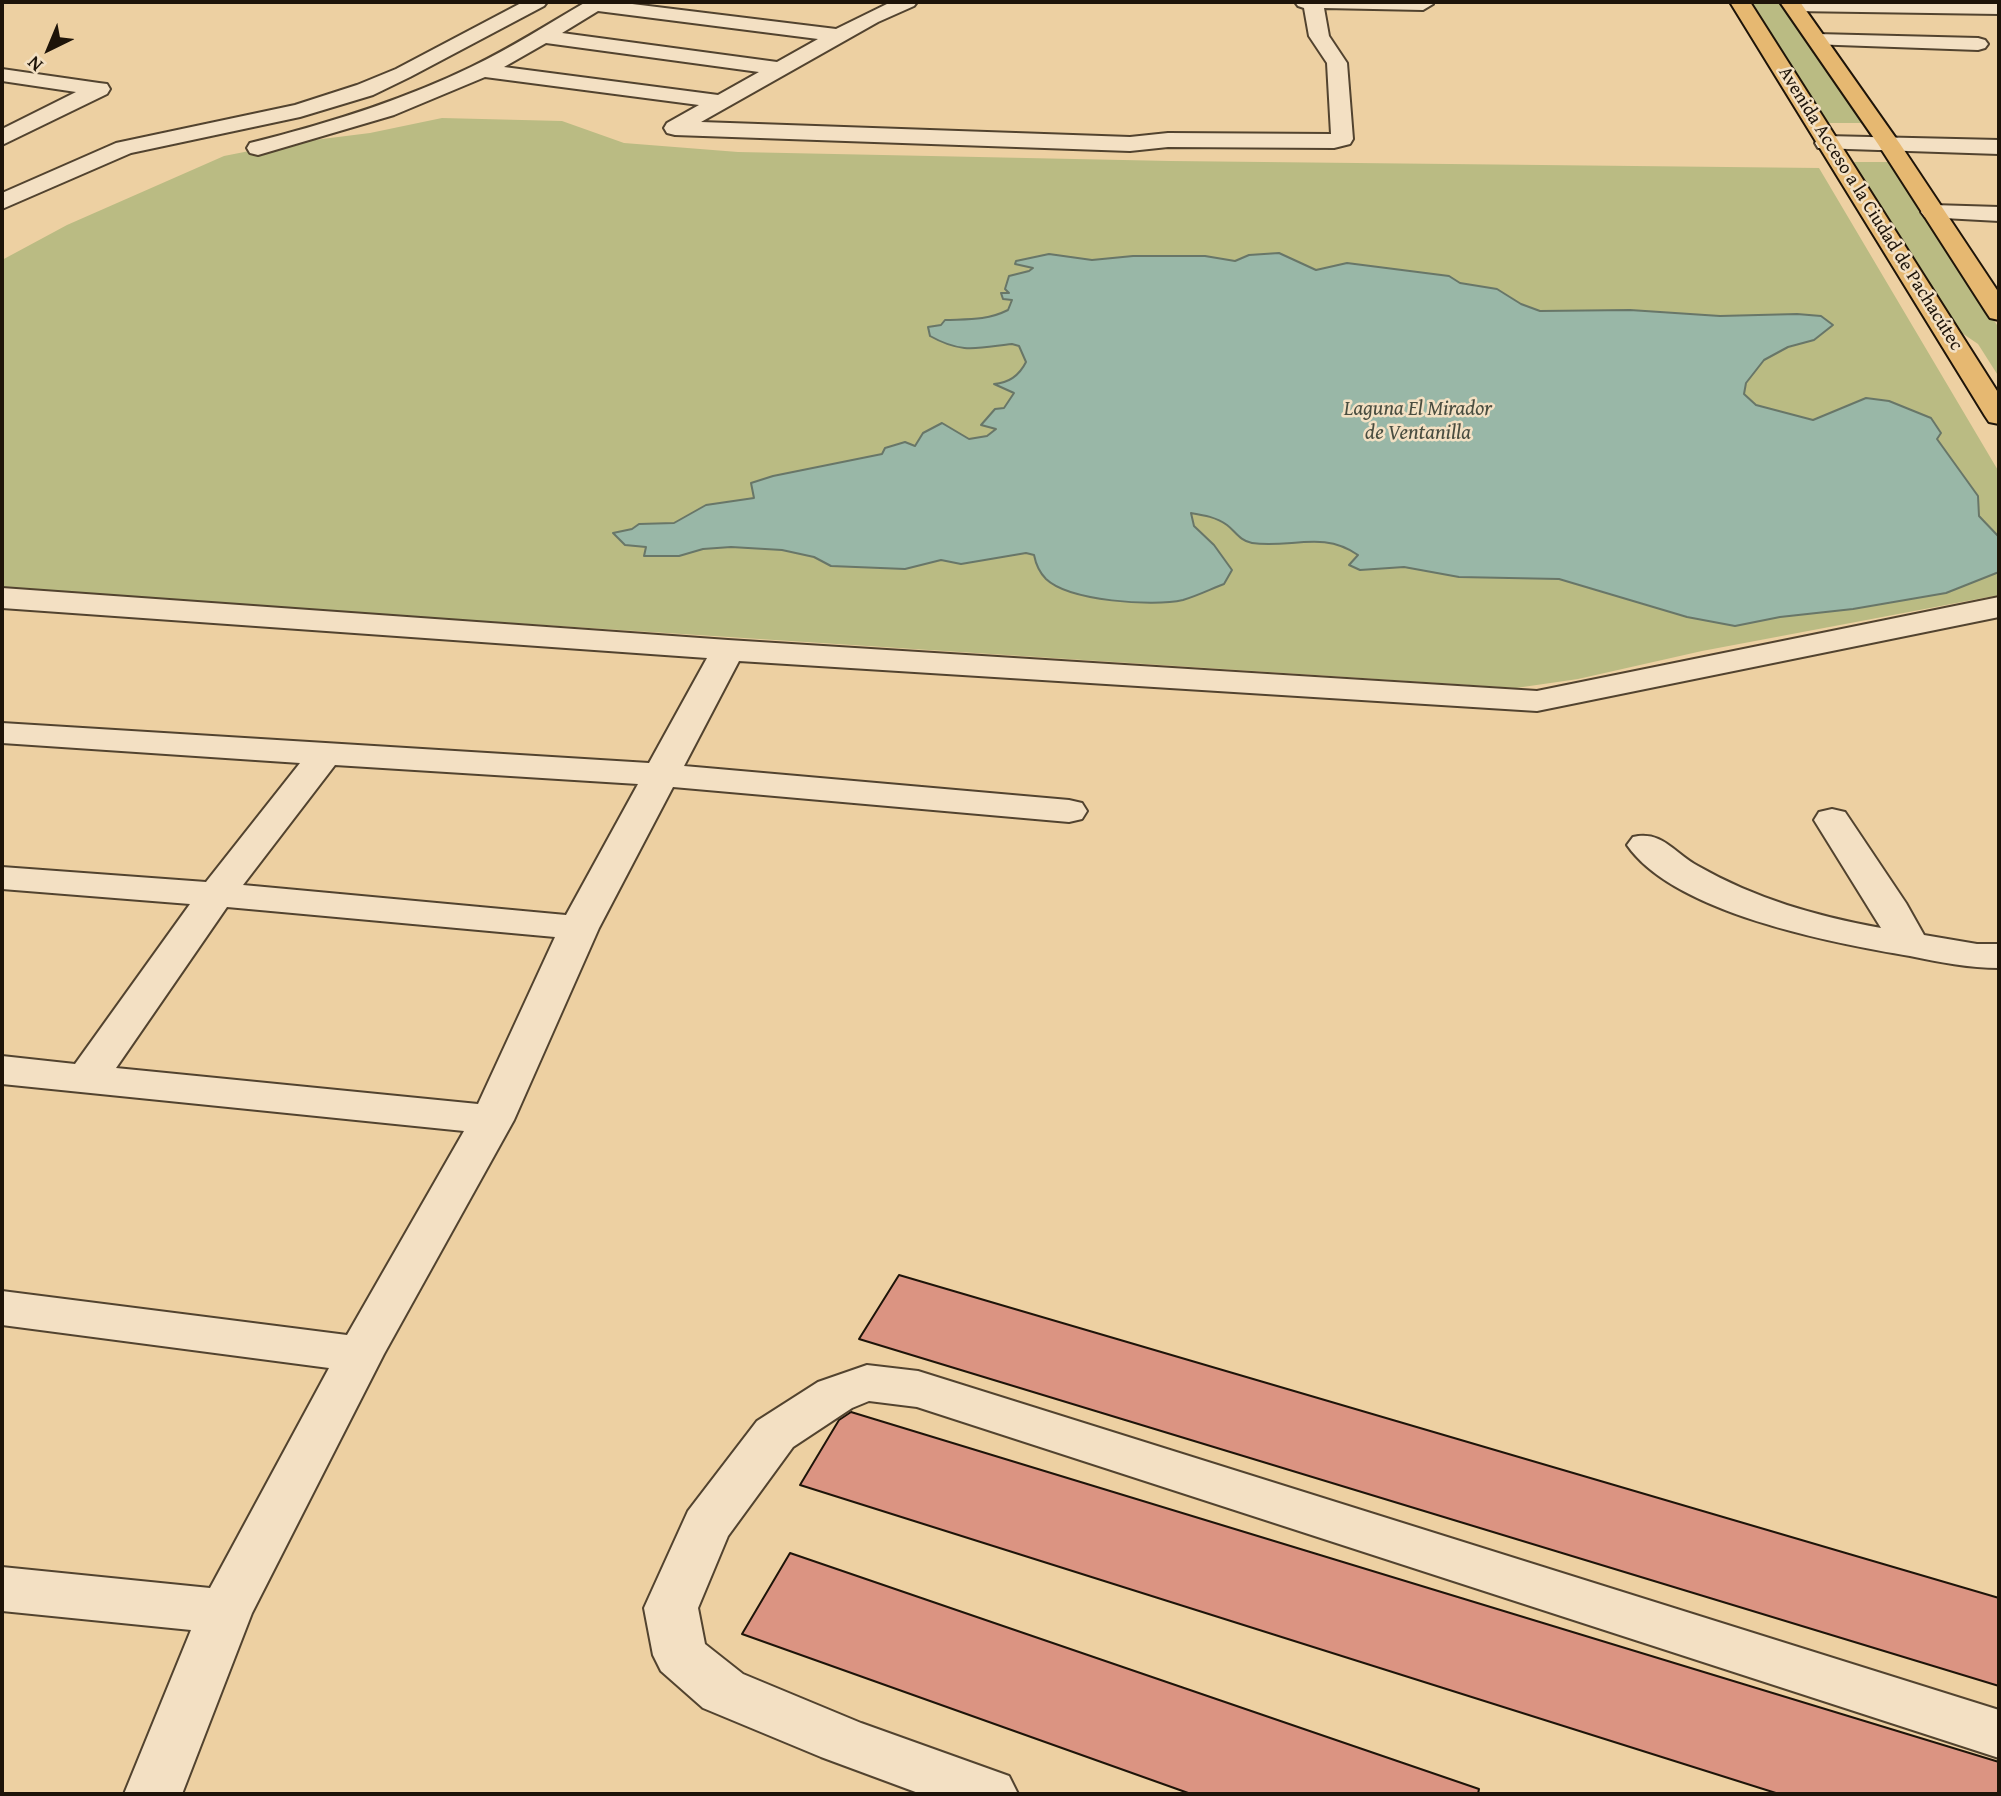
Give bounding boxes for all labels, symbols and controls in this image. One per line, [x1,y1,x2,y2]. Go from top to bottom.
north arrow [14,14,84,84]
text: N [20,50,49,79]
street label: Avenida Acceso a la Ciudad de Pachacútec [1773,63,1967,355]
water label: Laguna El Mirador de Ventanilla [1344,397,1492,447]

